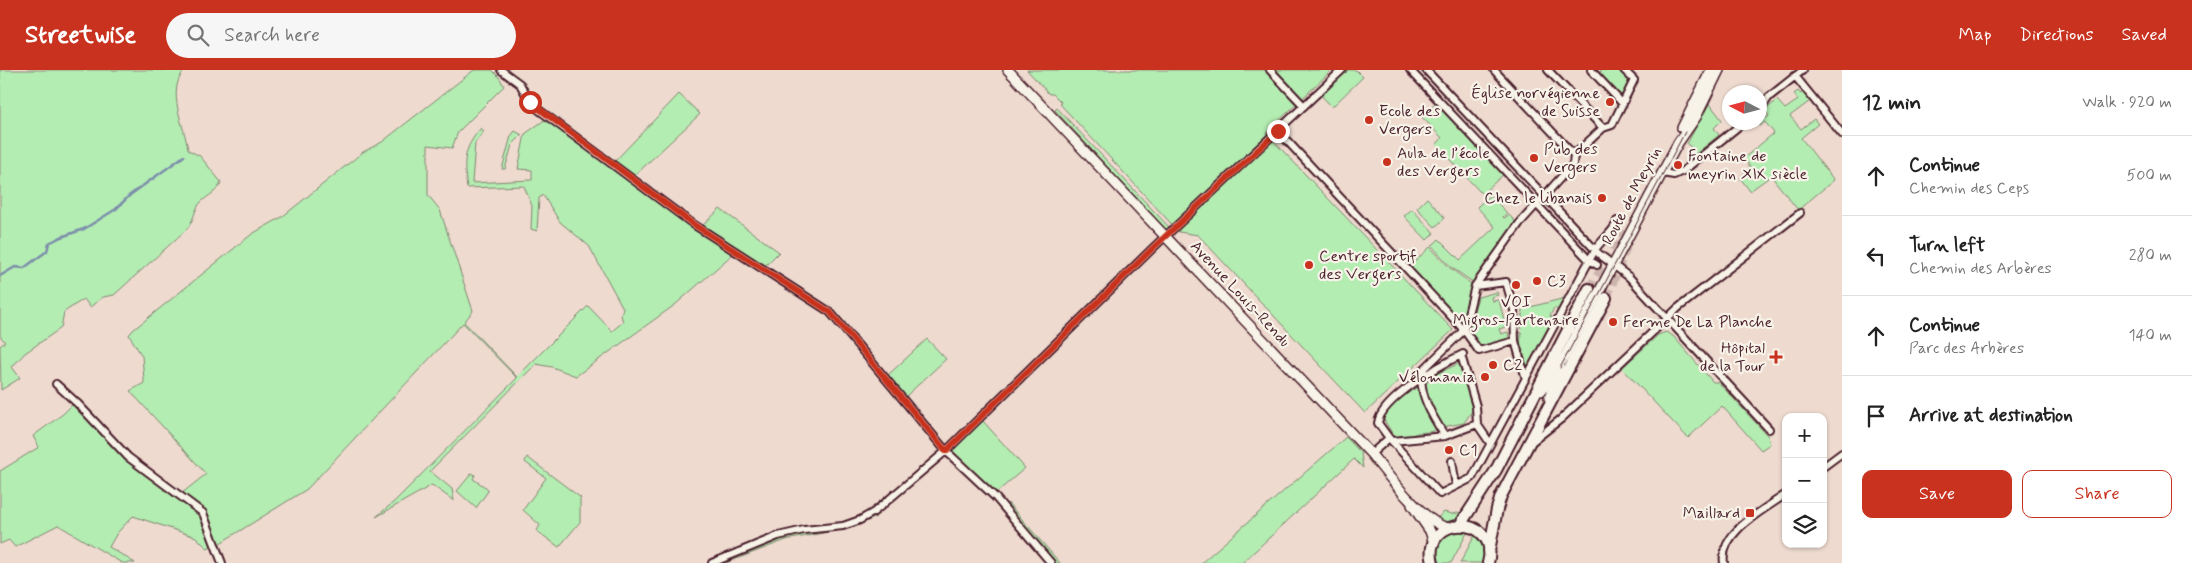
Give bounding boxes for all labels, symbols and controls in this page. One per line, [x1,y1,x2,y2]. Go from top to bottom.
search box [166,13,516,58]
text: Streetwise [25,20,136,51]
icon: search [184,21,212,49]
text: Search here [224,23,320,48]
text: Map [1959,23,1992,47]
text: Directions [2020,23,2094,47]
text: Saved [2122,23,2167,47]
place label: Église norvégienne de Suisse [1471,83,1600,122]
north arrow [1722,85,1767,130]
text: 12 min [1862,89,1921,117]
route start [519,91,542,114]
text: Walk · 920 m [2082,92,2172,113]
marker: Église norvégienne de Suisse [1604,96,1616,108]
place label: Ecole des Vergers [1379,101,1440,141]
marker: Ecole des Vergers [1363,114,1375,126]
route end [1267,120,1290,143]
place label: Pub des Vergers [1544,139,1597,179]
place label: Aula de l’école des Vergers [1397,143,1490,183]
street label: Route de Meyrin [1597,143,1667,249]
place label: Fontaine de meyrin XIX siècle [1688,146,1808,185]
marker: Pub des Vergers [1528,152,1540,164]
text: Continue [1909,153,1980,178]
marker: Aula de l’école des Vergers [1381,156,1393,168]
marker: Fontaine de meyrin XIX siècle [1672,159,1684,171]
icon: ahead [1862,162,1890,190]
text: 500 m [2127,165,2172,186]
text: Chemin des Ceps [1909,178,2029,199]
place label: Chez le libanais [1484,188,1592,209]
marker: Chez le libanais [1596,192,1608,204]
text: Turn left [1909,233,1985,258]
street label: Avenue Louis-Rendu [1185,236,1295,352]
icon: left [1862,242,1890,270]
text: 280 m [2129,245,2172,266]
place label: Centre sportif des Vergers [1319,246,1417,286]
text: Chemin des Arbères [1909,258,2052,279]
marker: Centre sportif des Vergers [1303,259,1315,271]
place label: C3 [1547,271,1566,292]
marker: C3 [1531,275,1543,287]
marker: VOI Migros-Partenaire [1510,279,1522,291]
place label: VOI Migros-Partenaire [1453,292,1579,332]
place label: Ferme De La Planche [1623,312,1773,333]
text: Continue [1909,313,1980,338]
marker: Ferme De La Planche [1607,316,1619,328]
icon: ahead [1862,322,1890,350]
text: 140 m [2128,325,2172,346]
place label: Hôpital de la Tour [1700,338,1765,377]
text: Parc des Arbères [1909,338,2024,359]
marker: Hôpital de la Tour [1769,350,1783,364]
place label: C2 [1503,355,1522,376]
marker: C2 [1487,359,1499,371]
place label: Vélomania [1399,367,1475,388]
marker: Vélomania [1479,371,1491,383]
icon: arrive [1862,402,1890,430]
text: Arrive at destination [1909,403,2073,428]
map controls [1782,413,1827,548]
button: + [1782,413,1827,458]
place label: C1 [1459,440,1478,461]
marker: C1 [1443,444,1455,456]
button: − [1782,458,1827,503]
button: Save [1862,470,2012,518]
button: Share [2022,470,2172,518]
place label: Maillard [1683,503,1740,524]
button: layers [1782,503,1827,548]
marker: Maillard [1744,507,1756,519]

